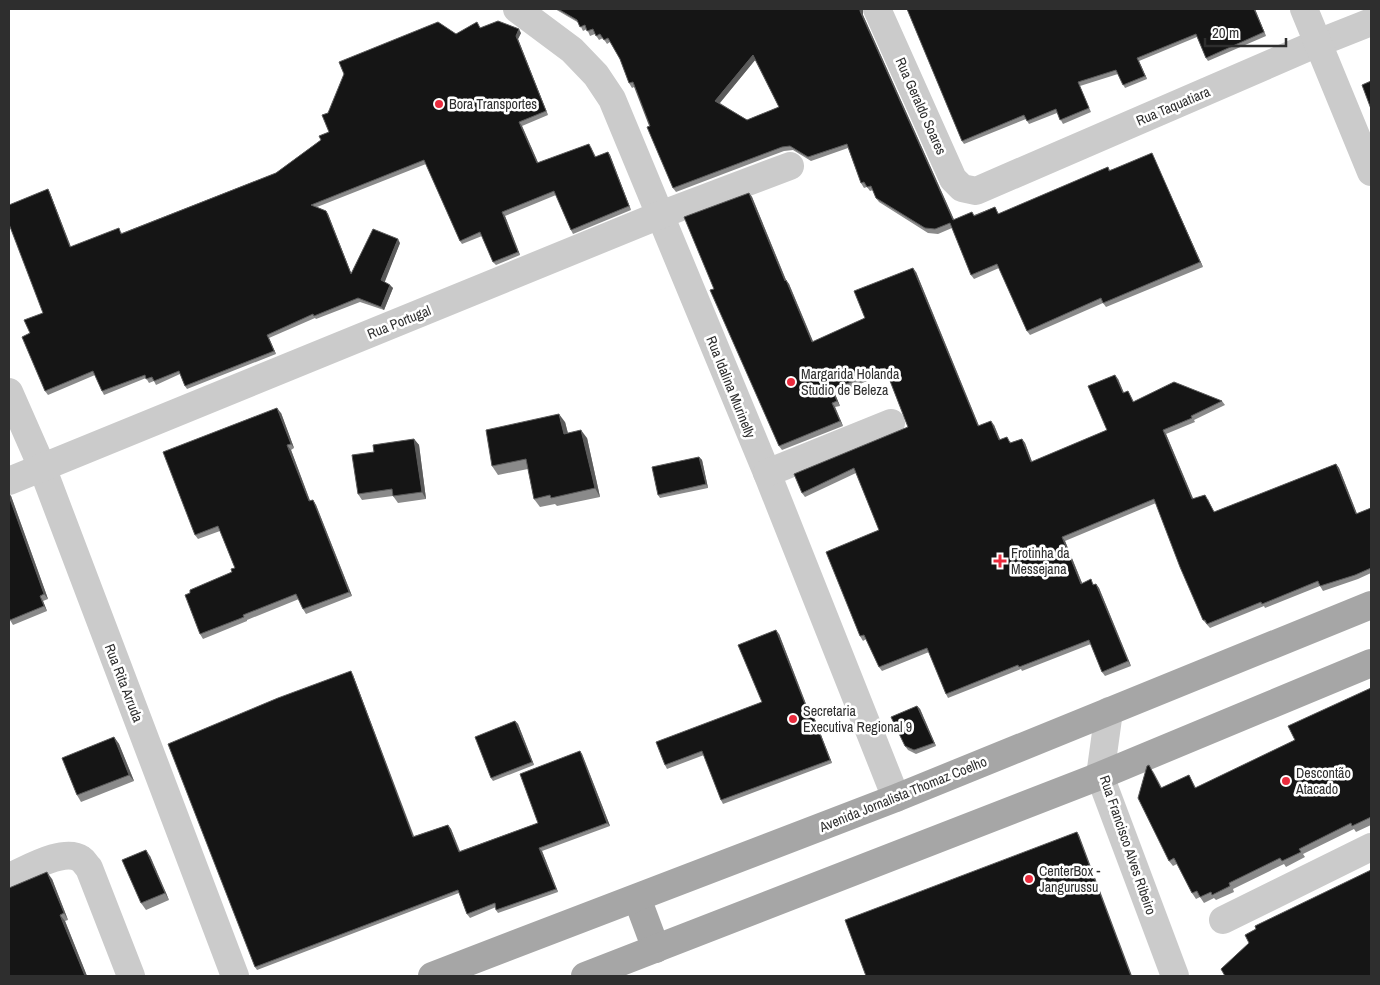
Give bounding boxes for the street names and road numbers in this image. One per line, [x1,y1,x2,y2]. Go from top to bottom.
street label: Rua Geraldo Soares [891,55,951,158]
street label: Rua Taquatiara [1133,82,1213,130]
street label: Rua Portugal [365,301,433,343]
street label: Rua Idalina Murinelly [702,333,760,441]
street label: Rua Rita Arruda [101,641,147,725]
street label: Avenida Jornalista Thomaz Coelho [816,752,989,836]
street label: Rua Francisco Alves Ribeiro [1096,773,1160,917]

